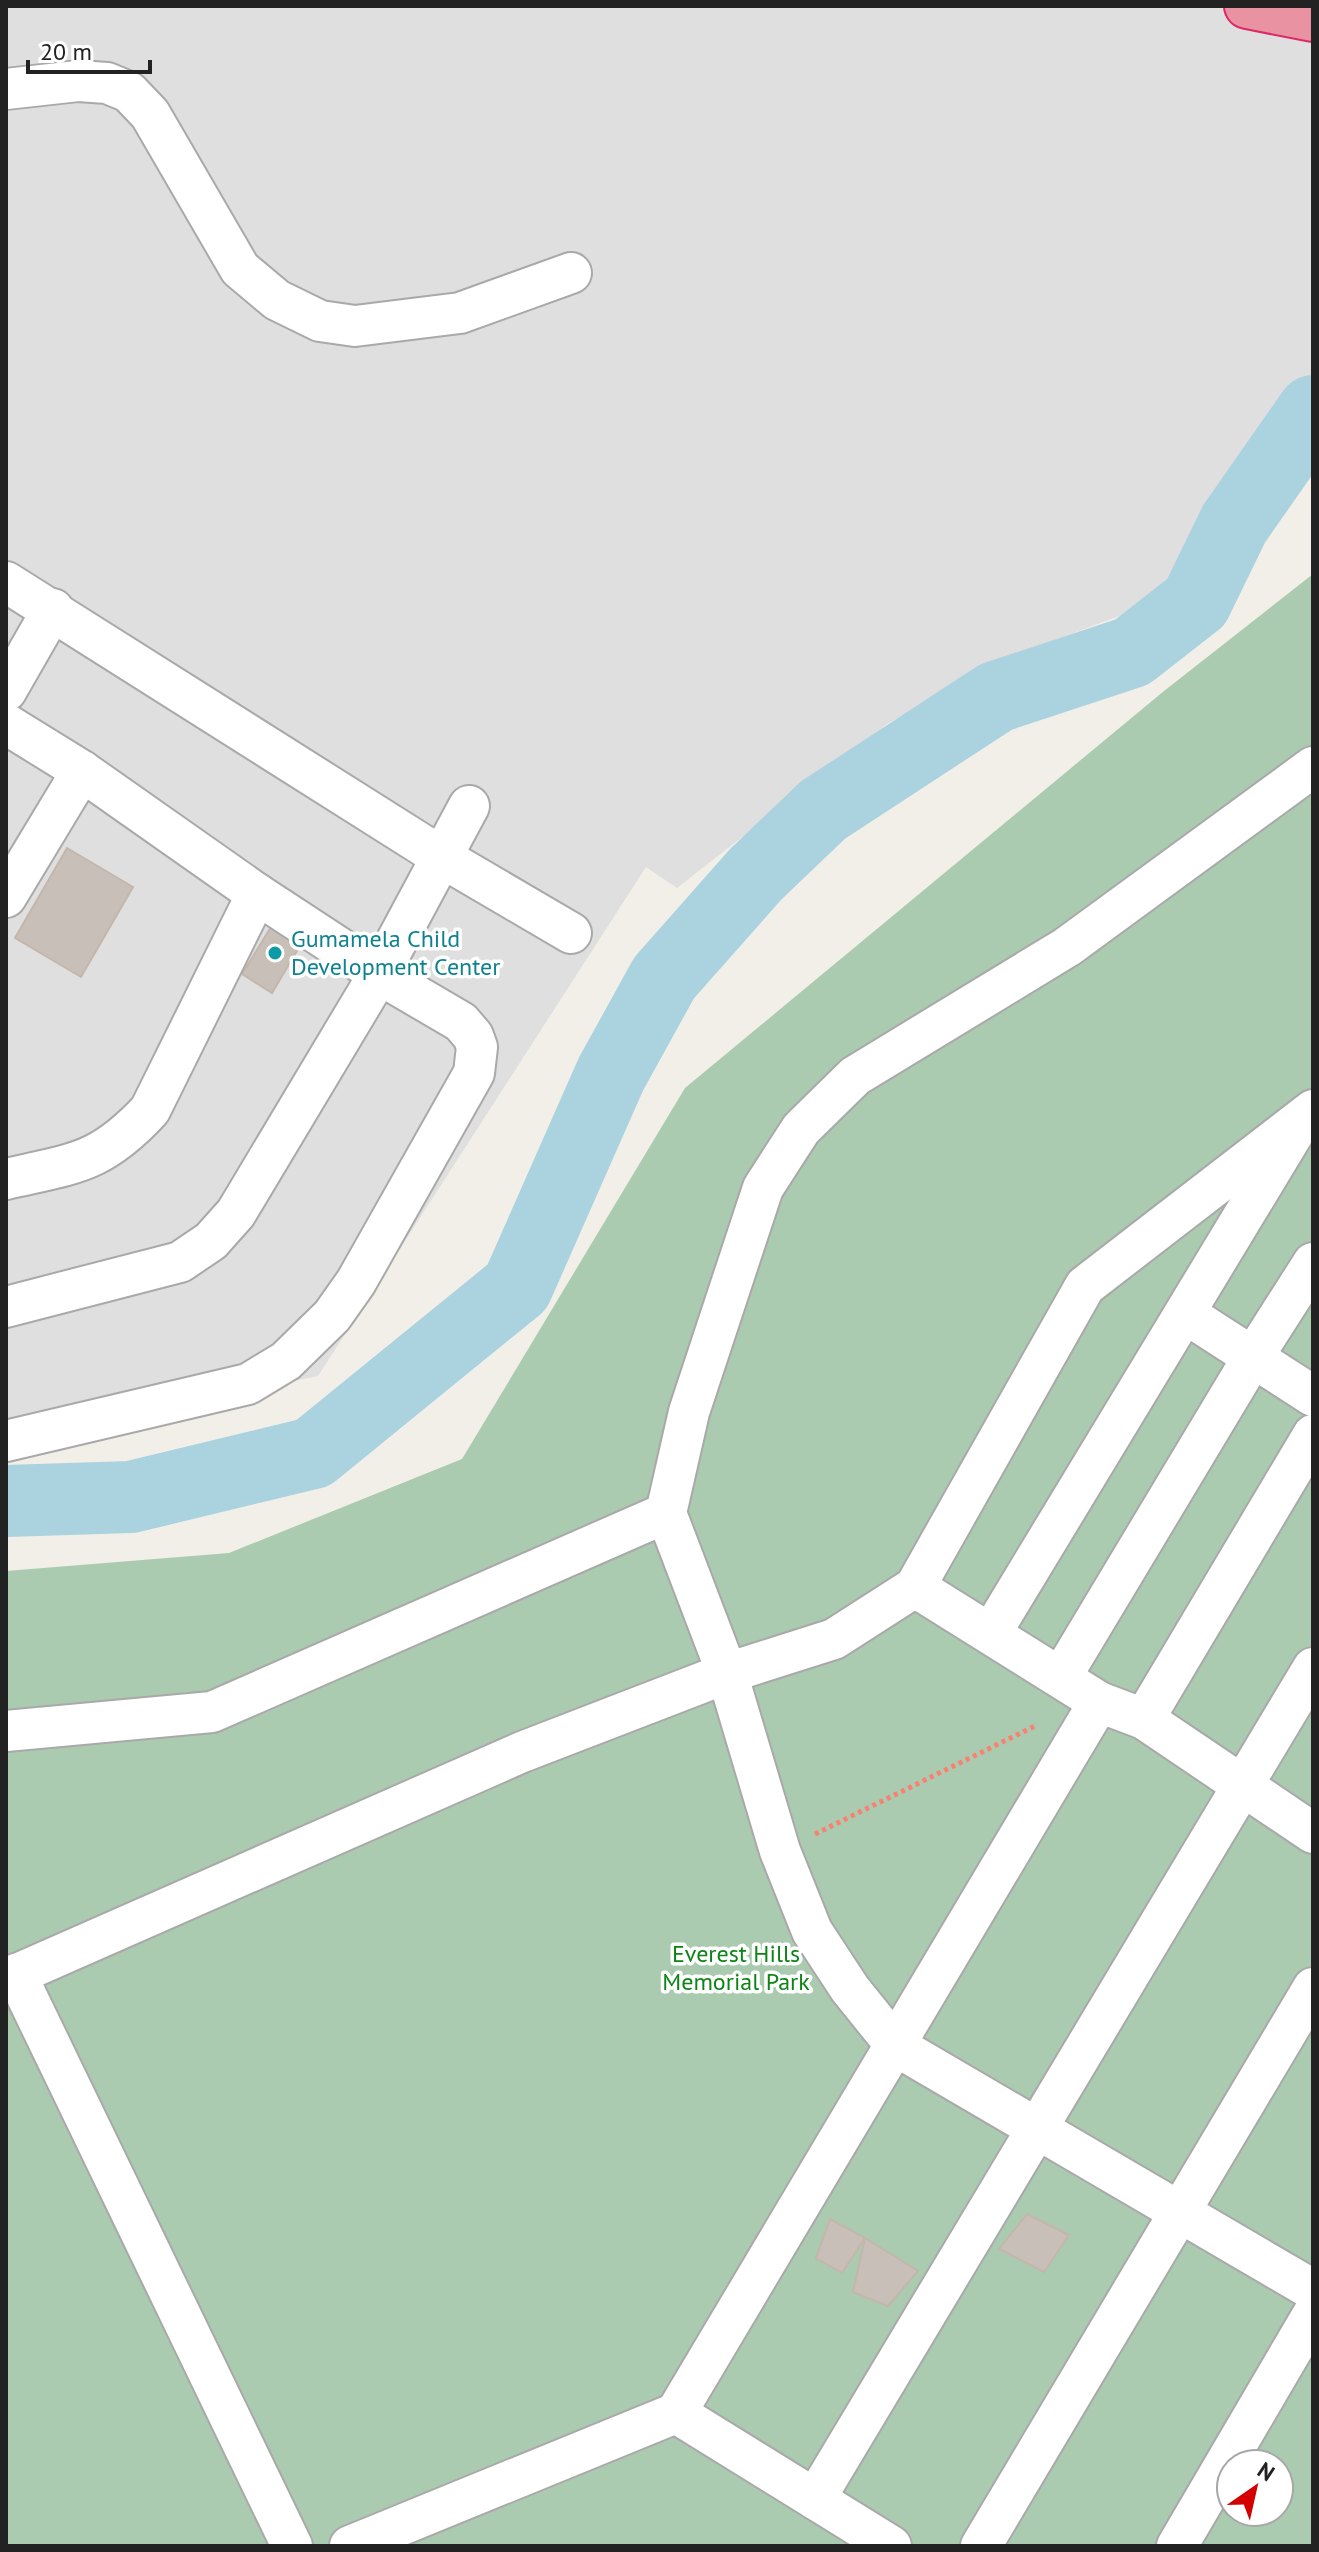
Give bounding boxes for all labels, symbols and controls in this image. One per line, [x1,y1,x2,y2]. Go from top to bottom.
scale bar [28,24,150,74]
text: 20 m [40,36,92,67]
place label: Gumamela Child Development Center [291,923,500,982]
marker: Gumamela Child Development Center [266,944,284,962]
park label: Everest Hills Memorial Park [662,1938,810,1997]
north arrow [1215,2448,1295,2528]
text: N [1252,2456,1280,2487]

